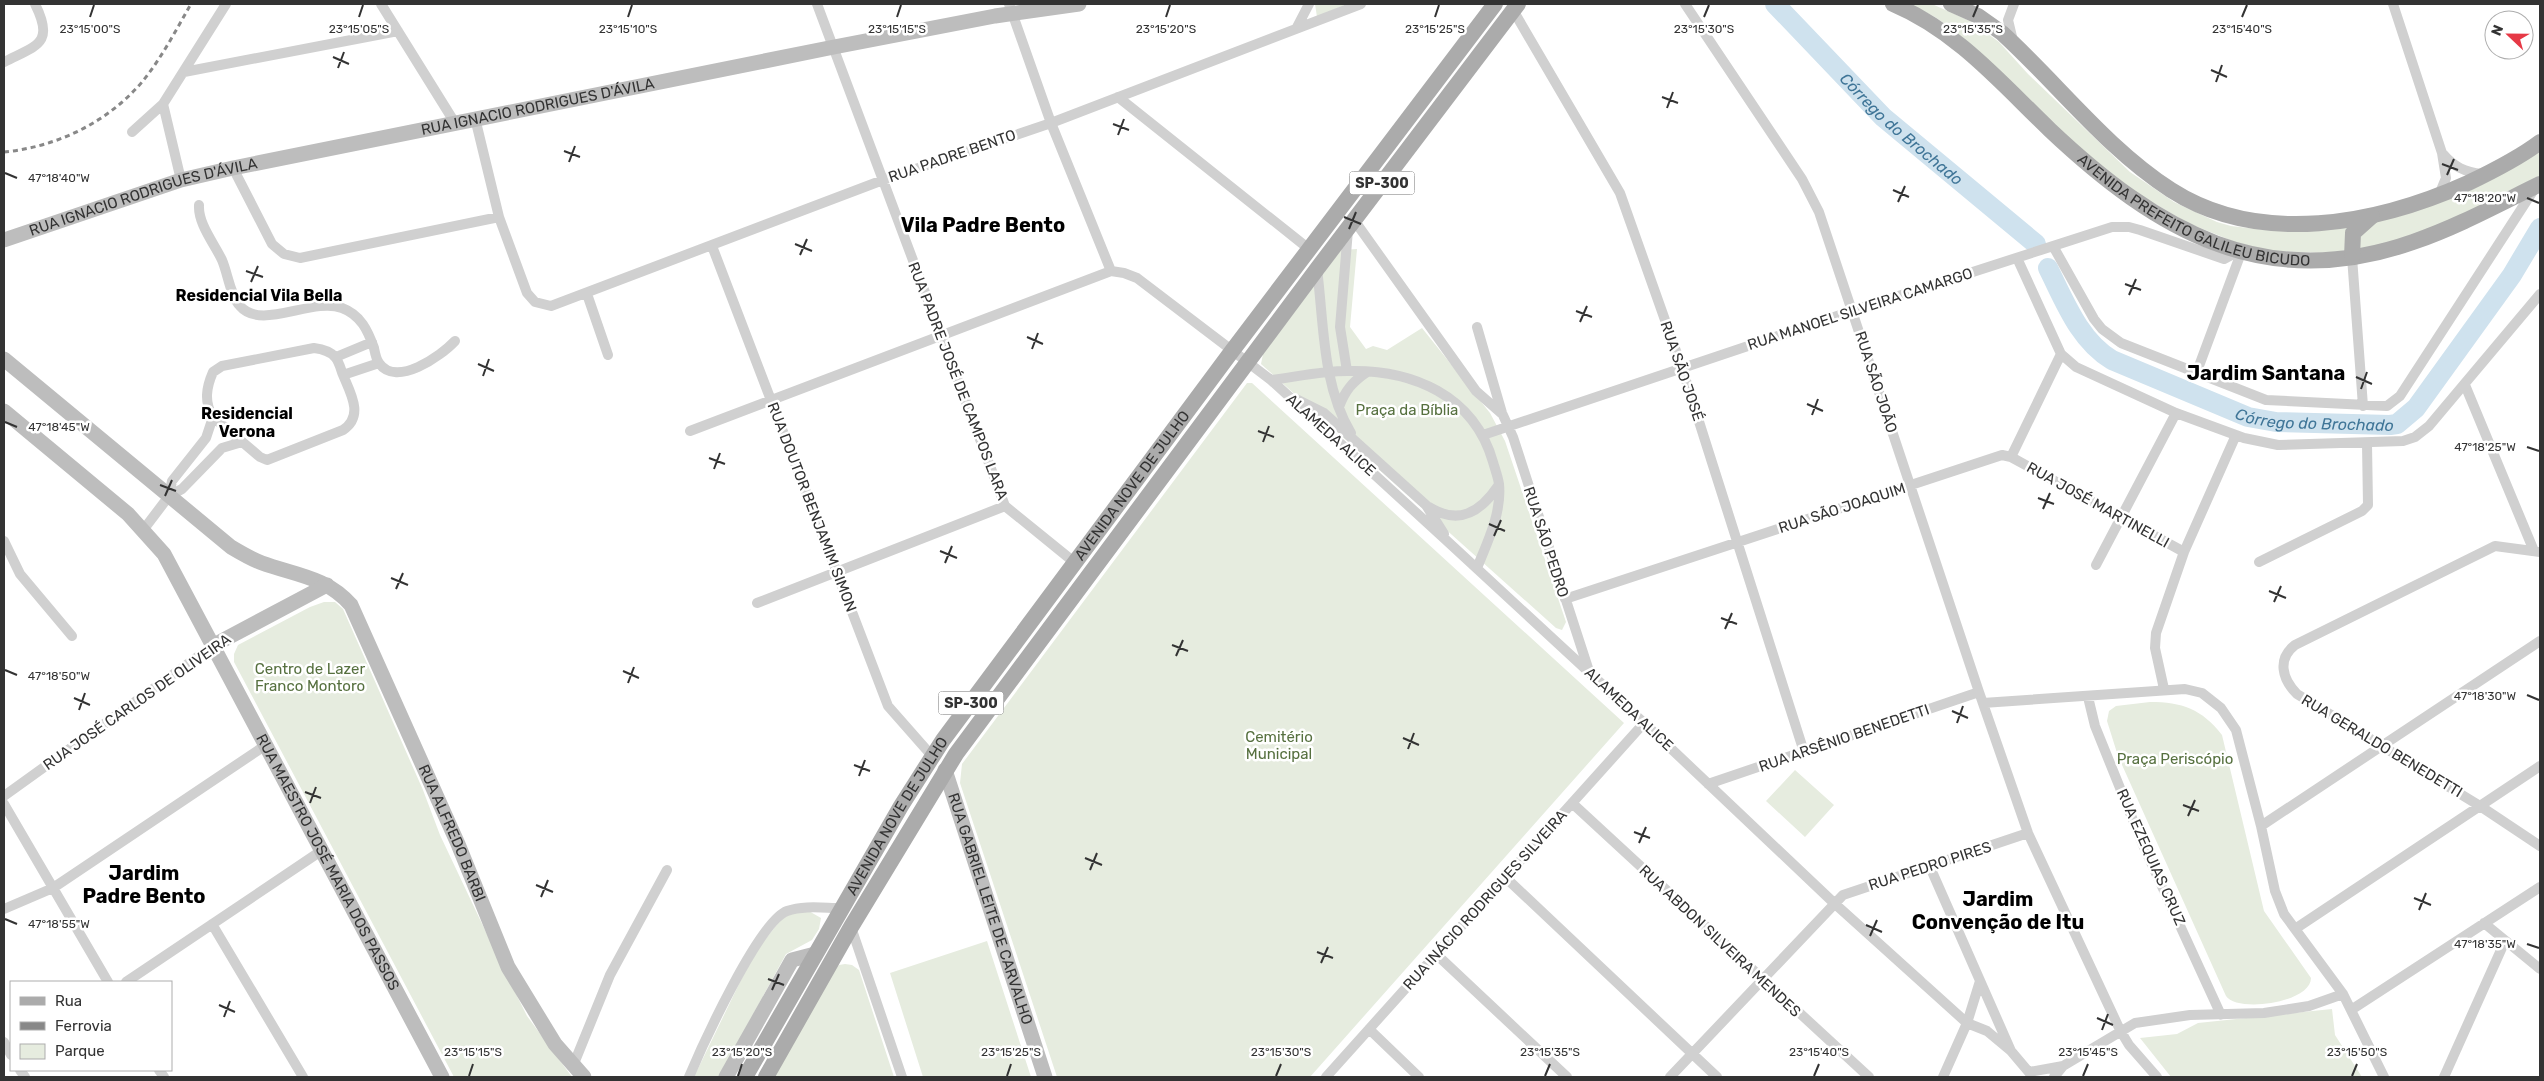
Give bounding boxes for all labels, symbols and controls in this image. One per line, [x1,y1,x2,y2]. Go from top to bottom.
north arrow [2484,10,2534,60]
text: 23°15'00"S [60,22,121,36]
text: 23°15'05"S [329,22,389,36]
text: 23°15'10"S [599,22,657,36]
text: 23°15'15"S [868,22,926,36]
text: 23°15'20"S [1136,22,1196,36]
text: 23°15'25"S [1405,22,1465,36]
text: 23°15'30"S [1674,22,1734,36]
text: 23°15'35"S [1943,22,2003,36]
text: 23°15'40"S [2212,22,2272,36]
text: N [2488,22,2507,38]
water label: Córrego do Brochado [1836,69,1967,189]
street label: RUA IGNACIO RODRIGUES D'ÁVILA [419,74,656,139]
street label: RUA PADRE BENTO [886,126,1018,186]
street label: AVENIDA PREFEITO GALILEU BICUDO [2074,150,2310,270]
street label: RUA IGNACIO RODRIGUES D'ÁVILA [27,154,259,240]
text: 47°18'40"W [28,171,90,185]
road number: SP-300 [1350,172,1414,194]
text: 47°18'20"W [2454,191,2516,205]
district label: Vila Padre Bento [901,213,1065,237]
street label: RUA PADRE JOSÉ DE CAMPOS LARA [904,260,1012,502]
street label: RUA MANOEL SILVEIRA CAMARGO [1745,264,1975,354]
district label: Residencial Vila Bella [175,286,343,305]
street label: RUA SÃO JOSÉ [1656,319,1708,423]
street label: RUA SÃO JOÃO [1851,329,1901,435]
district label: Jardim Santana [2187,361,2345,385]
street label: ALAMEDA ALICE [1283,390,1379,480]
street label: RUA DOUTOR BENJAMIM SIMON [764,400,860,614]
park label: Praça da Bíblia [1356,401,1458,419]
water label: Córrego do Brochado [2233,403,2394,435]
district label: Residencial Verona [201,404,293,441]
street label: AVENIDA NOVE DE JULHO [1071,407,1193,564]
text: 47°18'45"W [28,420,90,434]
text: 47°18'25"W [2454,440,2516,454]
street label: RUA JOSÉ MARTINELLI [2024,458,2172,552]
street label: RUA SÃO JOAQUIM [1776,479,1908,537]
street label: RUA SÃO PEDRO [1520,484,1572,600]
street label: RUA JOSÉ CARLOS DE OLIVEIRA [40,630,234,774]
park label: Centro de Lazer Franco Montoro [255,660,366,695]
street label: ALAMEDA ALICE [1581,663,1677,755]
text: 47°18'50"W [28,669,91,683]
text: 47°18'30"W [2454,689,2517,703]
road number: SP-300 [938,691,1004,714]
street label: RUA GERALDO BENEDETTI [2298,691,2466,801]
street label: RUA ARSÊNIO BENEDETTI [1756,700,1932,776]
park label: Cemitério Municipal [1245,728,1313,763]
street label: RUA MAESTRO JOSÉ MARIA DOS PASSOS [252,731,403,993]
street label: AVENIDA NOVE DE JULHO [843,734,952,898]
park label: Praça Periscópio [2117,750,2233,768]
street label: RUA ALFREDO BARBI [415,762,489,904]
street label: RUA EZEQUIAS CRUZ [2113,786,2189,928]
street label: RUA GABRIEL LEITE DE CARVALHO [944,791,1036,1027]
street label: RUA INÁCIO RODRIGUES SILVEIRA [1399,806,1571,994]
street label: RUA PEDRO PIRES [1866,838,1994,894]
district label: Jardim Padre Bento [82,861,206,908]
street label: RUA ABDON SILVEIRA MENDES [1635,861,1805,1021]
district label: Jardim Convenção de Itu [1912,887,2084,934]
text: 47°18'55"W [28,917,90,931]
text: 47°18'35"W [2454,937,2516,951]
legend [10,981,172,1071]
text: Rua [55,992,82,1010]
text: Ferrovia [55,1017,112,1035]
text: Parque [55,1042,105,1060]
text: 23°15'15"S [444,1045,502,1059]
text: 23°15'20"S [712,1045,772,1059]
text: 23°15'25"S [981,1045,1041,1059]
text: 23°15'30"S [1251,1045,1311,1059]
text: 23°15'35"S [1520,1045,1580,1059]
text: 23°15'40"S [1789,1045,1849,1059]
text: 23°15'45"S [2058,1045,2118,1059]
text: 23°15'50"S [2327,1045,2387,1059]

